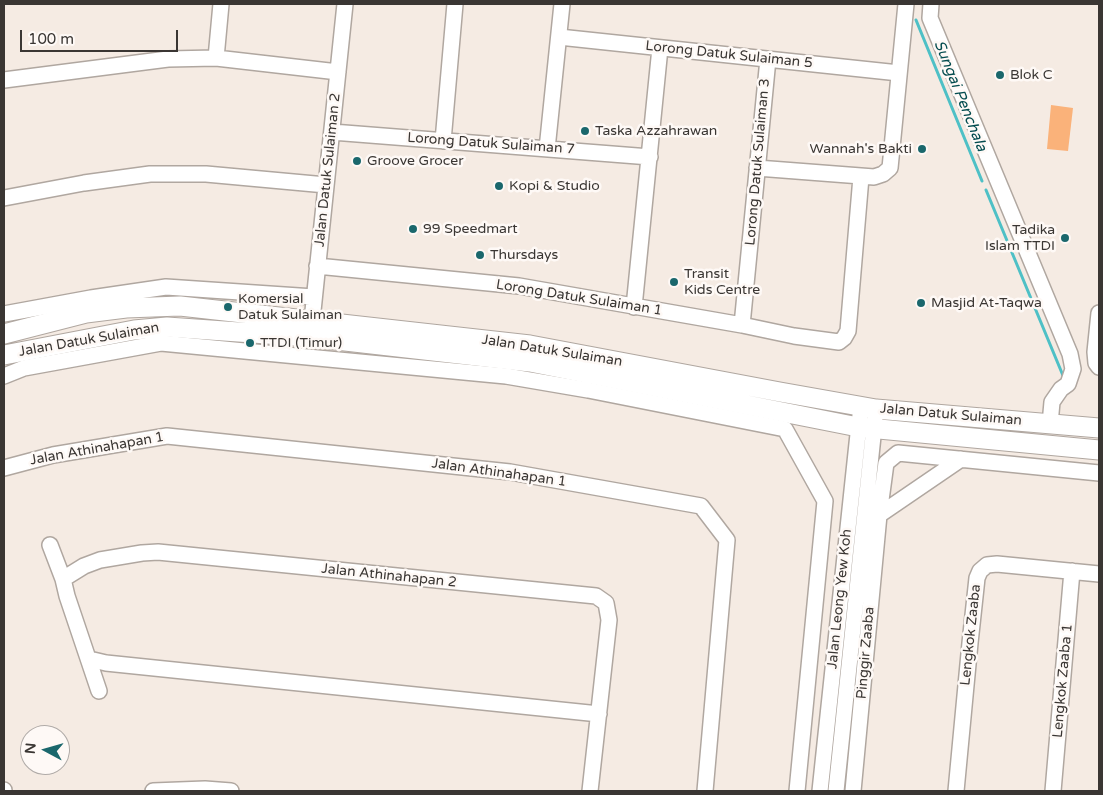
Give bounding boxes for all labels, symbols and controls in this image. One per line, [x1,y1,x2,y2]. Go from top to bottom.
scale bar [22,20,180,52]
text: 100 m [28,30,74,48]
street label: Lorong Datuk Sulaiman 5 [645,38,813,72]
water label: Sungai Penchala [930,38,990,154]
place label: Blok C [1010,67,1053,83]
marker: Blok C [994,69,1006,81]
street label: Lorong Datuk Sulaiman 3 [742,78,774,246]
street label: Jalan Datuk Sulaiman 2 [312,92,344,248]
place label: Taska Azzahrawan [595,123,717,139]
marker: Taska Azzahrawan [579,125,591,137]
street label: Lorong Datuk Sulaiman 7 [407,130,575,158]
place label: Wannah's Bakti [810,141,912,157]
marker: Wannah's Bakti [916,143,928,155]
place label: Groove Grocer [367,153,464,169]
marker: Groove Grocer [351,155,363,167]
place label: Kopi & Studio [509,178,600,194]
marker: Kopi & Studio [493,180,505,192]
place label: 99 Speedmart [423,221,518,237]
place label: Tadika Islam TTDI [985,222,1055,254]
marker: 99 Speedmart [407,223,419,235]
marker: Tadika Islam TTDI [1059,232,1071,244]
place label: Thursdays [490,247,558,263]
marker: Thursdays [474,249,486,261]
place label: Transit Kids Centre [684,266,760,298]
marker: Transit Kids Centre [668,276,680,288]
street label: Lorong Datuk Sulaiman 1 [495,277,663,319]
place label: Komersial Datuk Sulaiman [238,291,342,324]
place label: Masjid At-Taqwa [931,295,1042,311]
marker: Masjid At-Taqwa [915,297,927,309]
marker: Komersial Datuk Sulaiman [222,301,234,313]
street label: Jalan Datuk Sulaiman [18,319,160,361]
street label: Jalan Datuk Sulaiman [480,332,624,370]
place label: TTDI (Timur) [260,335,342,351]
marker: TTDI (Timur) [244,337,256,349]
street label: Jalan Datuk Sulaiman [879,400,1023,430]
street label: Jalan Athinahapan 1 [29,429,165,469]
street label: Jalan Athinahapan 1 [431,455,567,491]
street label: Jalan Leong Yew Koh [824,528,856,670]
street label: Jalan Athinahapan 2 [321,561,457,591]
street label: Lengkok Zaaba [957,583,985,687]
street label: Pinggir Zaaba [854,606,878,700]
street label: Lengkok Zaaba 1 [1050,623,1076,739]
north arrow [20,725,70,775]
text: N [22,742,40,755]

